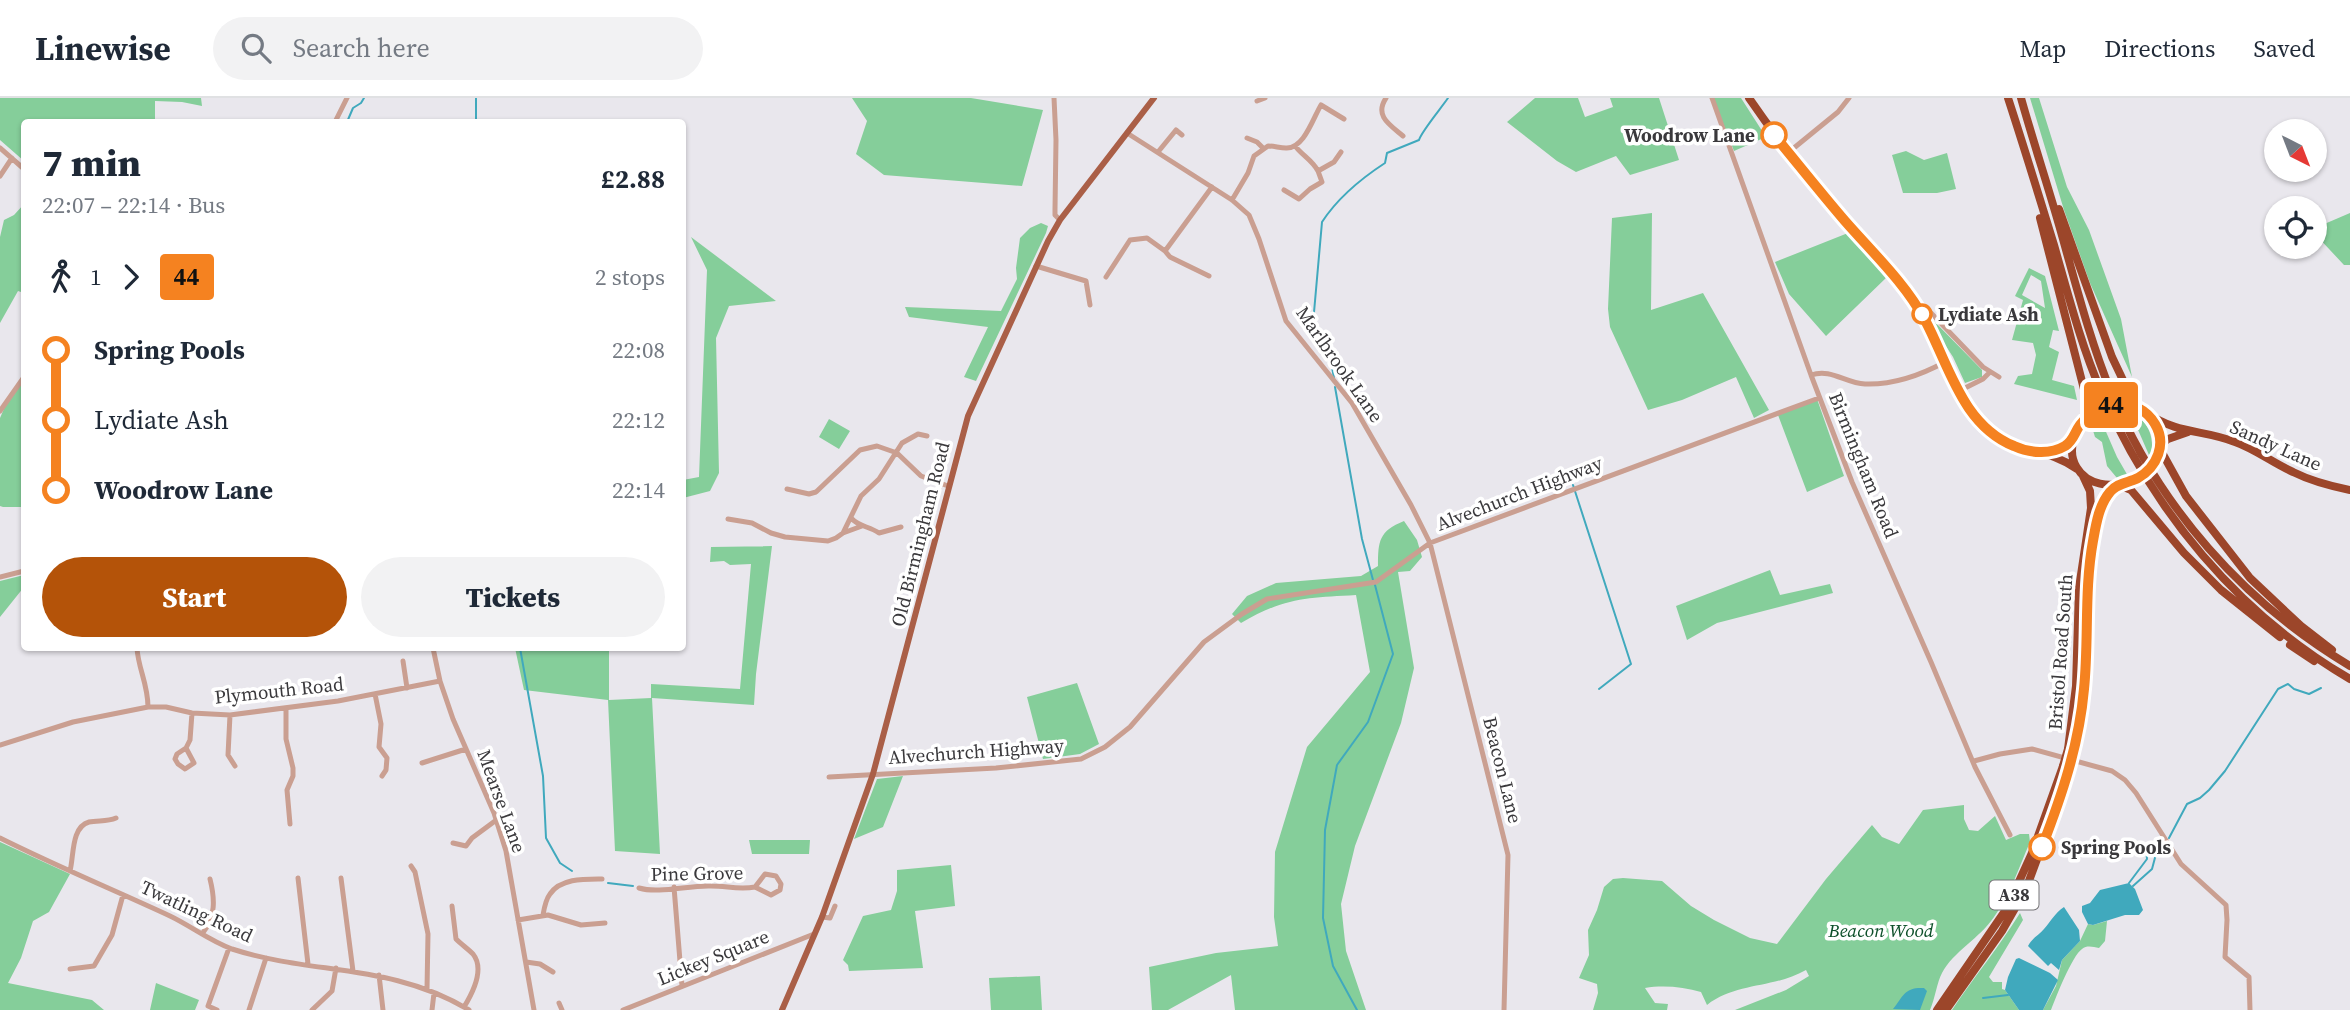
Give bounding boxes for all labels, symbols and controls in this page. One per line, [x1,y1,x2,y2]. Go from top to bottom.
search box [213,17,703,80]
text: Linewise [35,26,171,71]
icon: search [237,29,275,67]
text: Search here [293,30,430,66]
text: Map [2019,32,2066,65]
text: Directions [2104,32,2215,65]
text: Saved [2253,32,2315,65]
north arrow [2264,119,2328,182]
map controls [2264,119,2327,259]
place label: Woodrow Lane [1624,122,1755,148]
marker: Woodrow Lane [1761,122,1787,148]
text: 7 min [42,137,141,189]
text: £2.88 [601,161,665,197]
text: 22:07 – 22:14 · Bus [42,189,225,221]
button: locate [2264,196,2327,259]
icon: walk [42,258,80,296]
icon: forward [112,258,150,296]
text: 44 [174,260,200,293]
text: 1 [90,261,102,293]
text: 2 stops [595,261,665,293]
street label: Marlbrook Lane [1290,301,1390,427]
place label: Lydiate Ash [1938,301,2039,327]
marker: Lydiate Ash [1912,304,1932,324]
text: Spring Pools [94,332,245,368]
text: 22:08 [612,334,665,366]
line badge: 44 [2080,382,2142,428]
street label: Birmingham Road [1823,388,1905,542]
text: 44 [2098,388,2124,421]
text: Lydiate Ash [94,402,229,438]
text: 22:12 [612,404,665,436]
street label: Sandy Lane [2226,413,2326,477]
street label: Old Birmingham Road [884,439,956,629]
street label: Alvechurch Highway [1432,449,1606,537]
text: Woodrow Lane [94,472,273,508]
text: 22:14 [612,474,665,506]
button: Start [42,557,347,637]
button: Tickets [361,557,665,637]
street label: Bristol Road South [2042,573,2078,731]
street label: Plymouth Road [213,670,345,710]
street label: Beacon Lane [1477,714,1529,826]
street label: Alvechurch Highway [887,732,1065,770]
street label: Mearse Lane [471,746,533,856]
marker: Spring Pools [2029,834,2055,860]
place label: Spring Pools [2061,834,2172,860]
street label: Pine Grove [650,859,744,887]
street label: Twatling Road [137,874,258,948]
road number: A38 [1990,880,2038,910]
park label: Beacon Wood [1827,917,1934,943]
street label: Lickey Square [653,923,773,991]

